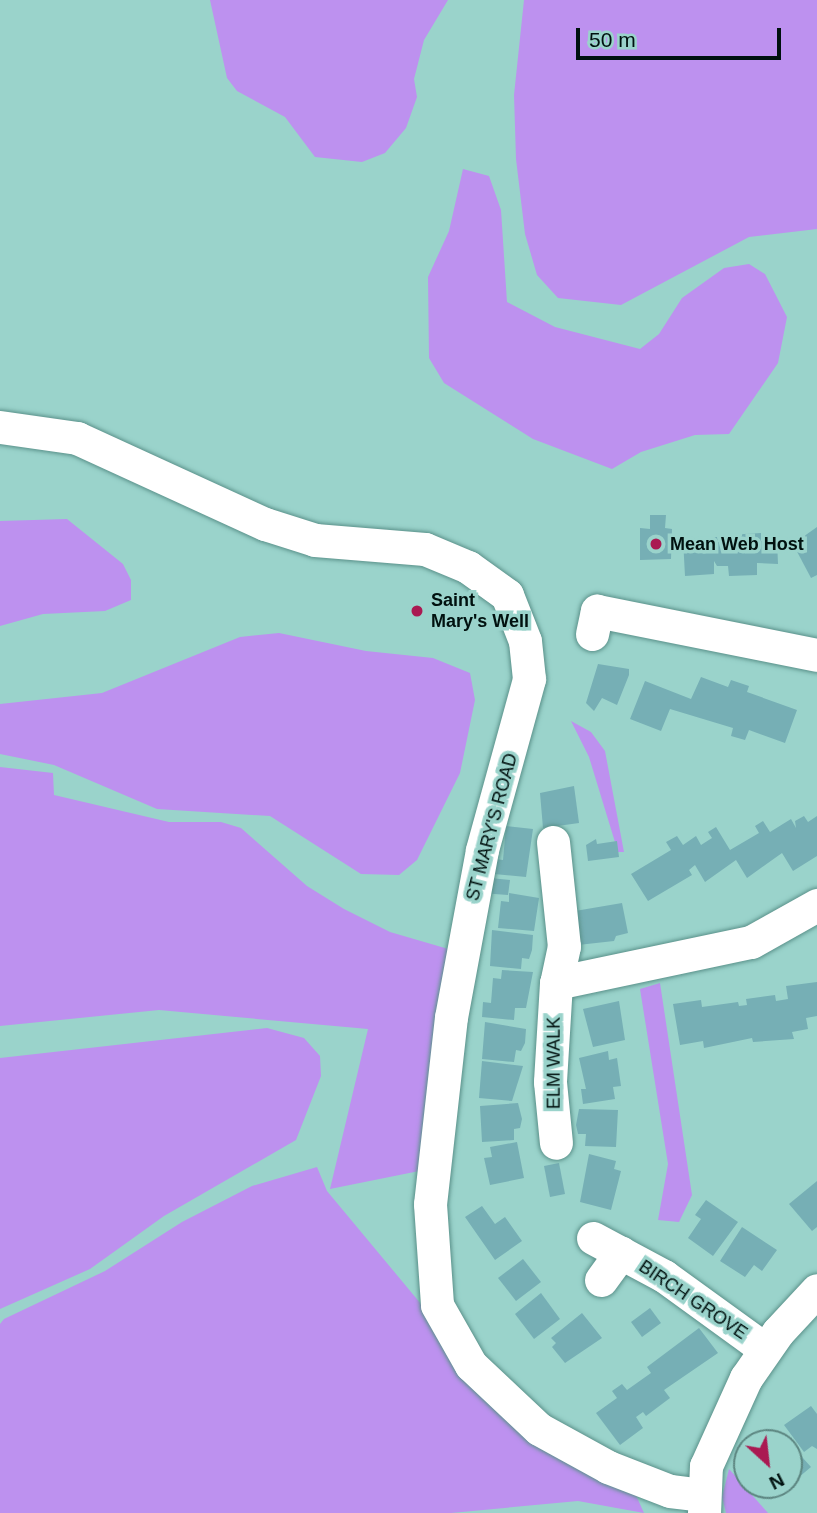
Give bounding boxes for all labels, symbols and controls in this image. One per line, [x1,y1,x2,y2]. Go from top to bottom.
scale bar [579,14,784,58]
text: 50 m [589,28,636,51]
place label: Mean Web Host [670,533,804,555]
marker: Mean Web Host [648,536,664,552]
place label: Saint Mary's Well [431,590,529,632]
marker: Saint Mary's Well [409,603,425,619]
street label: ST MARY'S ROAD [462,751,522,903]
street label: ELM WALK [543,1017,565,1109]
street label: BIRCH GROVE [635,1256,751,1344]
north arrow [733,1429,803,1499]
text: N [766,1469,788,1494]

